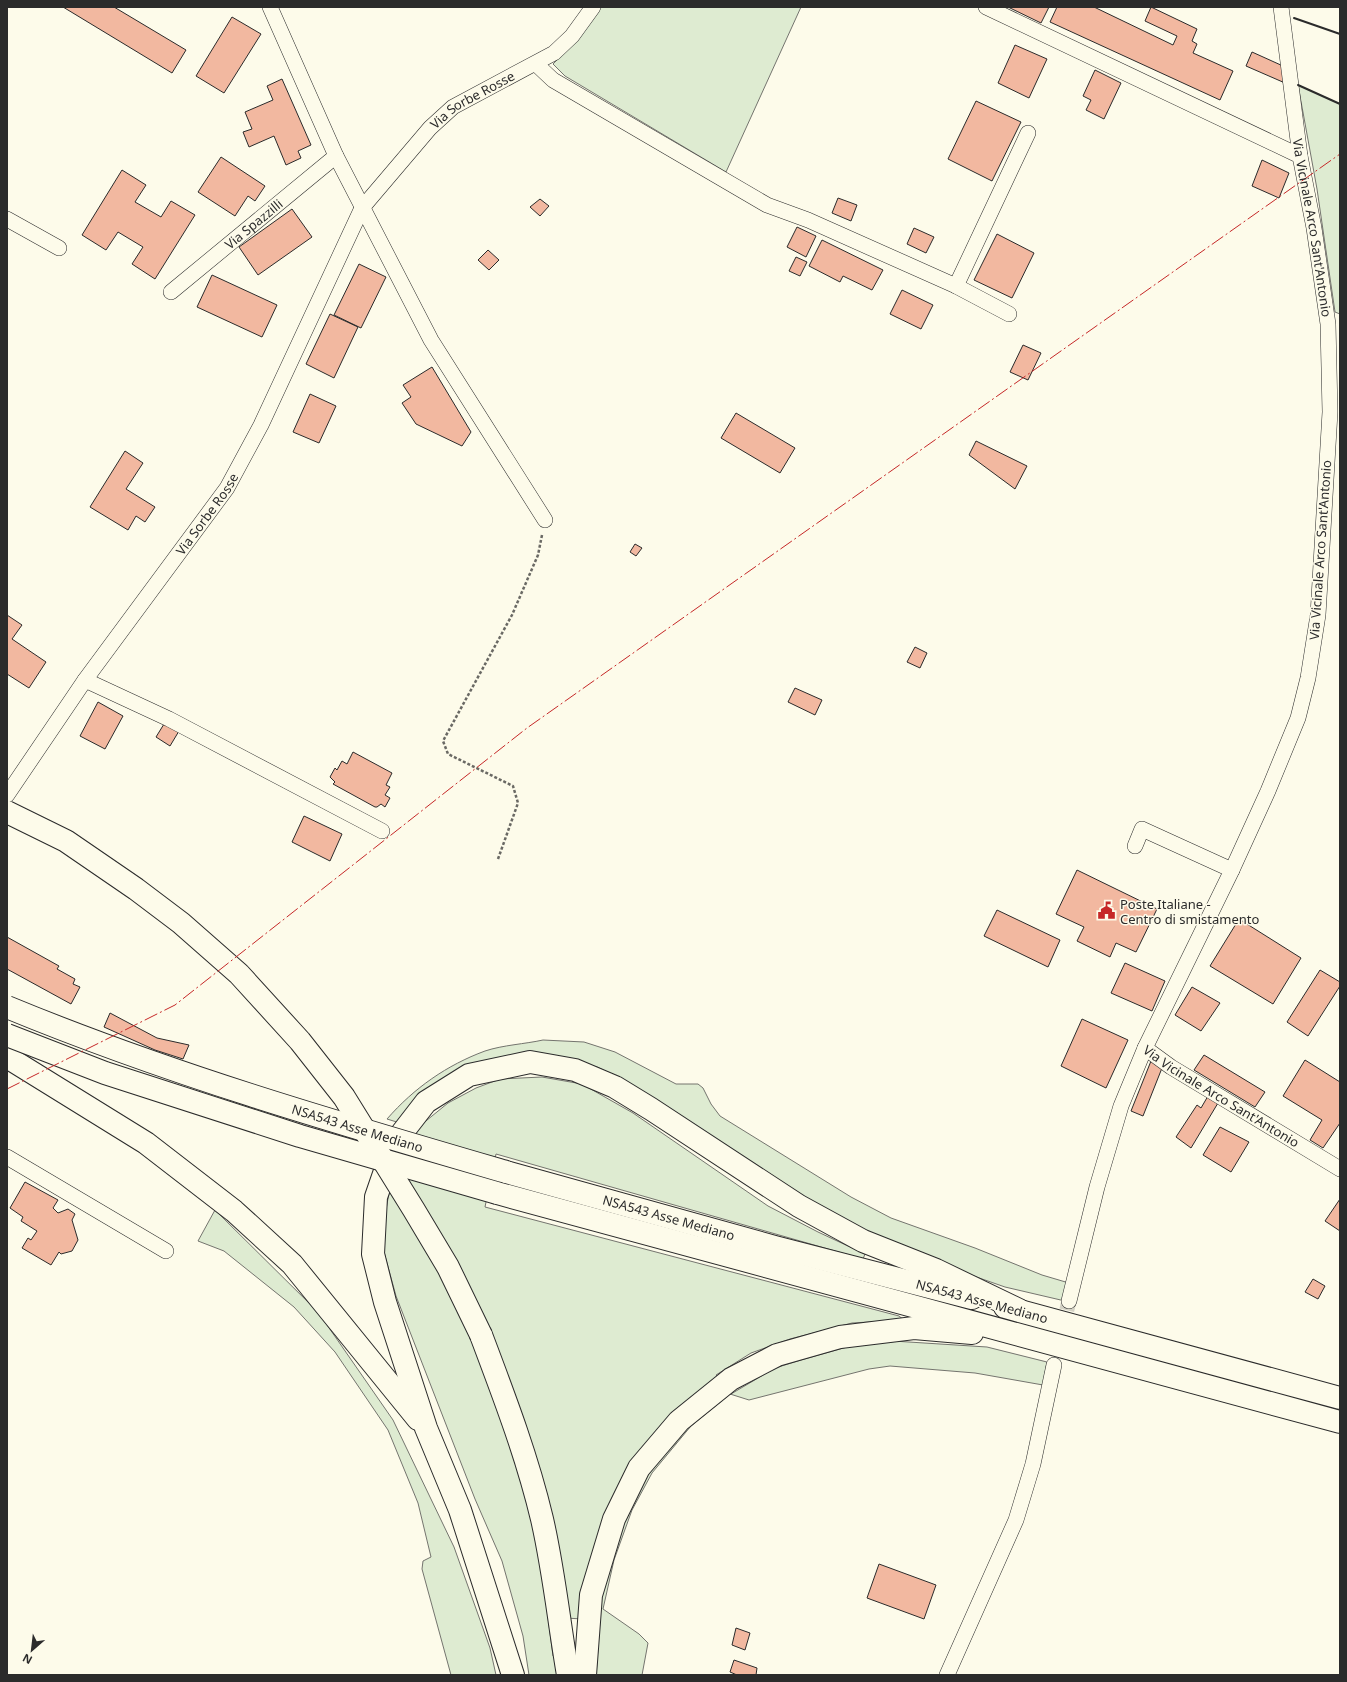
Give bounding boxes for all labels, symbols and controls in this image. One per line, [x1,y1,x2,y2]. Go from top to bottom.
street label: Via Sorbe Rosse [426,67,518,133]
street label: Via Vicinale Arco Sant'Antonio [1289,137,1336,318]
street label: Via Spazzilli [221,195,286,253]
street label: Via Vicinale Arco Sant'Antonio [1305,459,1335,641]
street label: Via Sorbe Rosse [172,470,242,559]
place label: Poste Italiane - Centro di smistamento [1120,895,1260,928]
public building icon: Poste Italiane - Centro di smistamento [1097,901,1117,921]
street label: Via Vicinale Arco Sant'Antonio [1140,1041,1303,1151]
street label: NSA543 Asse Mediano [290,1100,425,1156]
street label: NSA543 Asse Mediano [601,1190,737,1244]
street label: NSA543 Asse Mediano [914,1275,1050,1327]
north arrow [12,1630,52,1670]
text: N [20,1651,35,1668]

